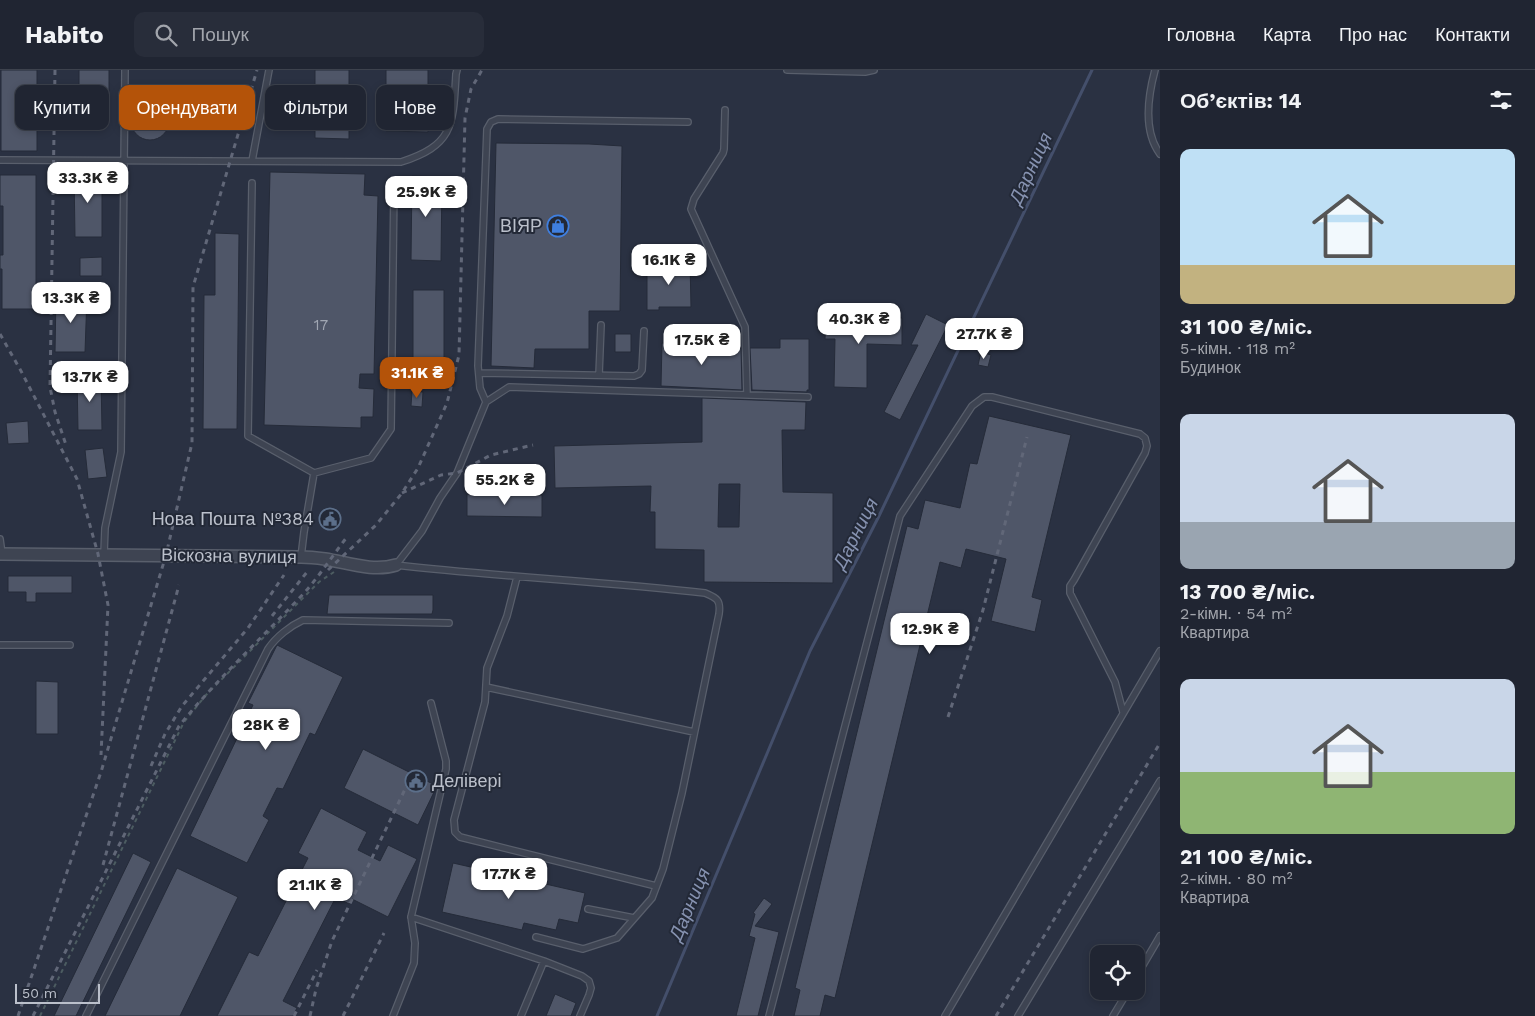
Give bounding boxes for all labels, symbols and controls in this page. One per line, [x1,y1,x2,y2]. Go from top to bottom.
search box [134,12,484,57]
text: Habito [25,21,104,49]
icon: search [152,21,180,49]
text: Пошук [192,23,249,46]
text: Головна [1167,24,1235,45]
text: Карта [1263,24,1311,45]
text: Про нас [1339,24,1407,45]
text: Контакти [1435,24,1510,45]
chip: Купити [15,85,109,130]
chip: Орендувати [119,85,255,130]
chip: Фільтри [265,85,366,130]
chip: Нове [376,85,454,130]
icon: filters [1487,86,1515,114]
text: Об’єктів: 14 [1180,88,1302,113]
water label: Дарниця [1003,129,1057,210]
pin: 33.3K ₴ [42,162,134,204]
text: 33.3K ₴ [58,168,118,187]
pin: 25.9K ₴ [380,176,472,218]
icon: home [1303,181,1393,271]
text: 25.9K ₴ [396,182,456,201]
shop icon: ВІЯР [546,214,570,238]
place label: ВІЯР [500,215,542,236]
pin: 16.1K ₴ [623,244,715,286]
text: 16.1K ₴ [643,250,695,269]
pin: 13.3K ₴ [25,282,117,324]
text: 13.3K ₴ [43,288,99,307]
pin: 40.3K ₴ [813,302,905,345]
text: 40.3K ₴ [829,309,889,328]
text: 31 100 ₴/міс. [1180,314,1312,339]
house number: 17 [314,316,328,334]
pin: 27.7K ₴ [938,318,1030,360]
pin: 17.5K ₴ [656,324,748,366]
text: 27.7K ₴ [956,324,1012,343]
text: 17.5K ₴ [675,330,729,349]
text: 5-кімн. · 118 m² [1180,339,1295,358]
pin: 31.1K ₴ [371,356,463,399]
text: Будинок [1180,358,1241,377]
pin: 13.7K ₴ [44,360,136,403]
text: 31.1K ₴ [391,363,443,382]
text: 13.7K ₴ [62,367,118,386]
icon: home [1303,446,1393,536]
pin: 55.2K ₴ [459,464,551,506]
text: 55.2K ₴ [475,470,535,489]
water label: Дарниця [827,494,883,574]
public building icon: Нова Пошта №384 [318,507,342,531]
place label: Нова Пошта №384 [152,508,314,529]
street label: Віскозна вулиця [161,544,297,567]
text: 13 700 ₴/міс. [1180,579,1315,604]
text: 2-кімн. · 54 m² [1180,604,1292,623]
pin: 12.9K ₴ [884,612,976,655]
text: 12.9K ₴ [901,619,959,638]
text: Квартира [1180,623,1249,642]
pin: 28K ₴ [231,708,301,751]
icon: home [1303,711,1393,801]
text: 28K ₴ [243,715,289,734]
public building icon: Делівері [404,769,428,793]
place label: Делівері [432,770,502,791]
text: 21 100 ₴/міс. [1180,844,1312,869]
pin: 17.7K ₴ [463,858,555,900]
text: 17.7K ₴ [482,864,536,883]
water label: Дарниця [663,864,715,946]
pin: 21.1K ₴ [269,868,361,911]
text: 2-кімн. · 80 m² [1180,869,1293,888]
text: 21.1K ₴ [289,875,341,894]
text: Квартира [1180,888,1249,907]
map controls [1090,945,1145,1000]
button: locate [1090,945,1145,1000]
scale bar [15,981,100,1004]
text: 50 m [22,985,57,1001]

